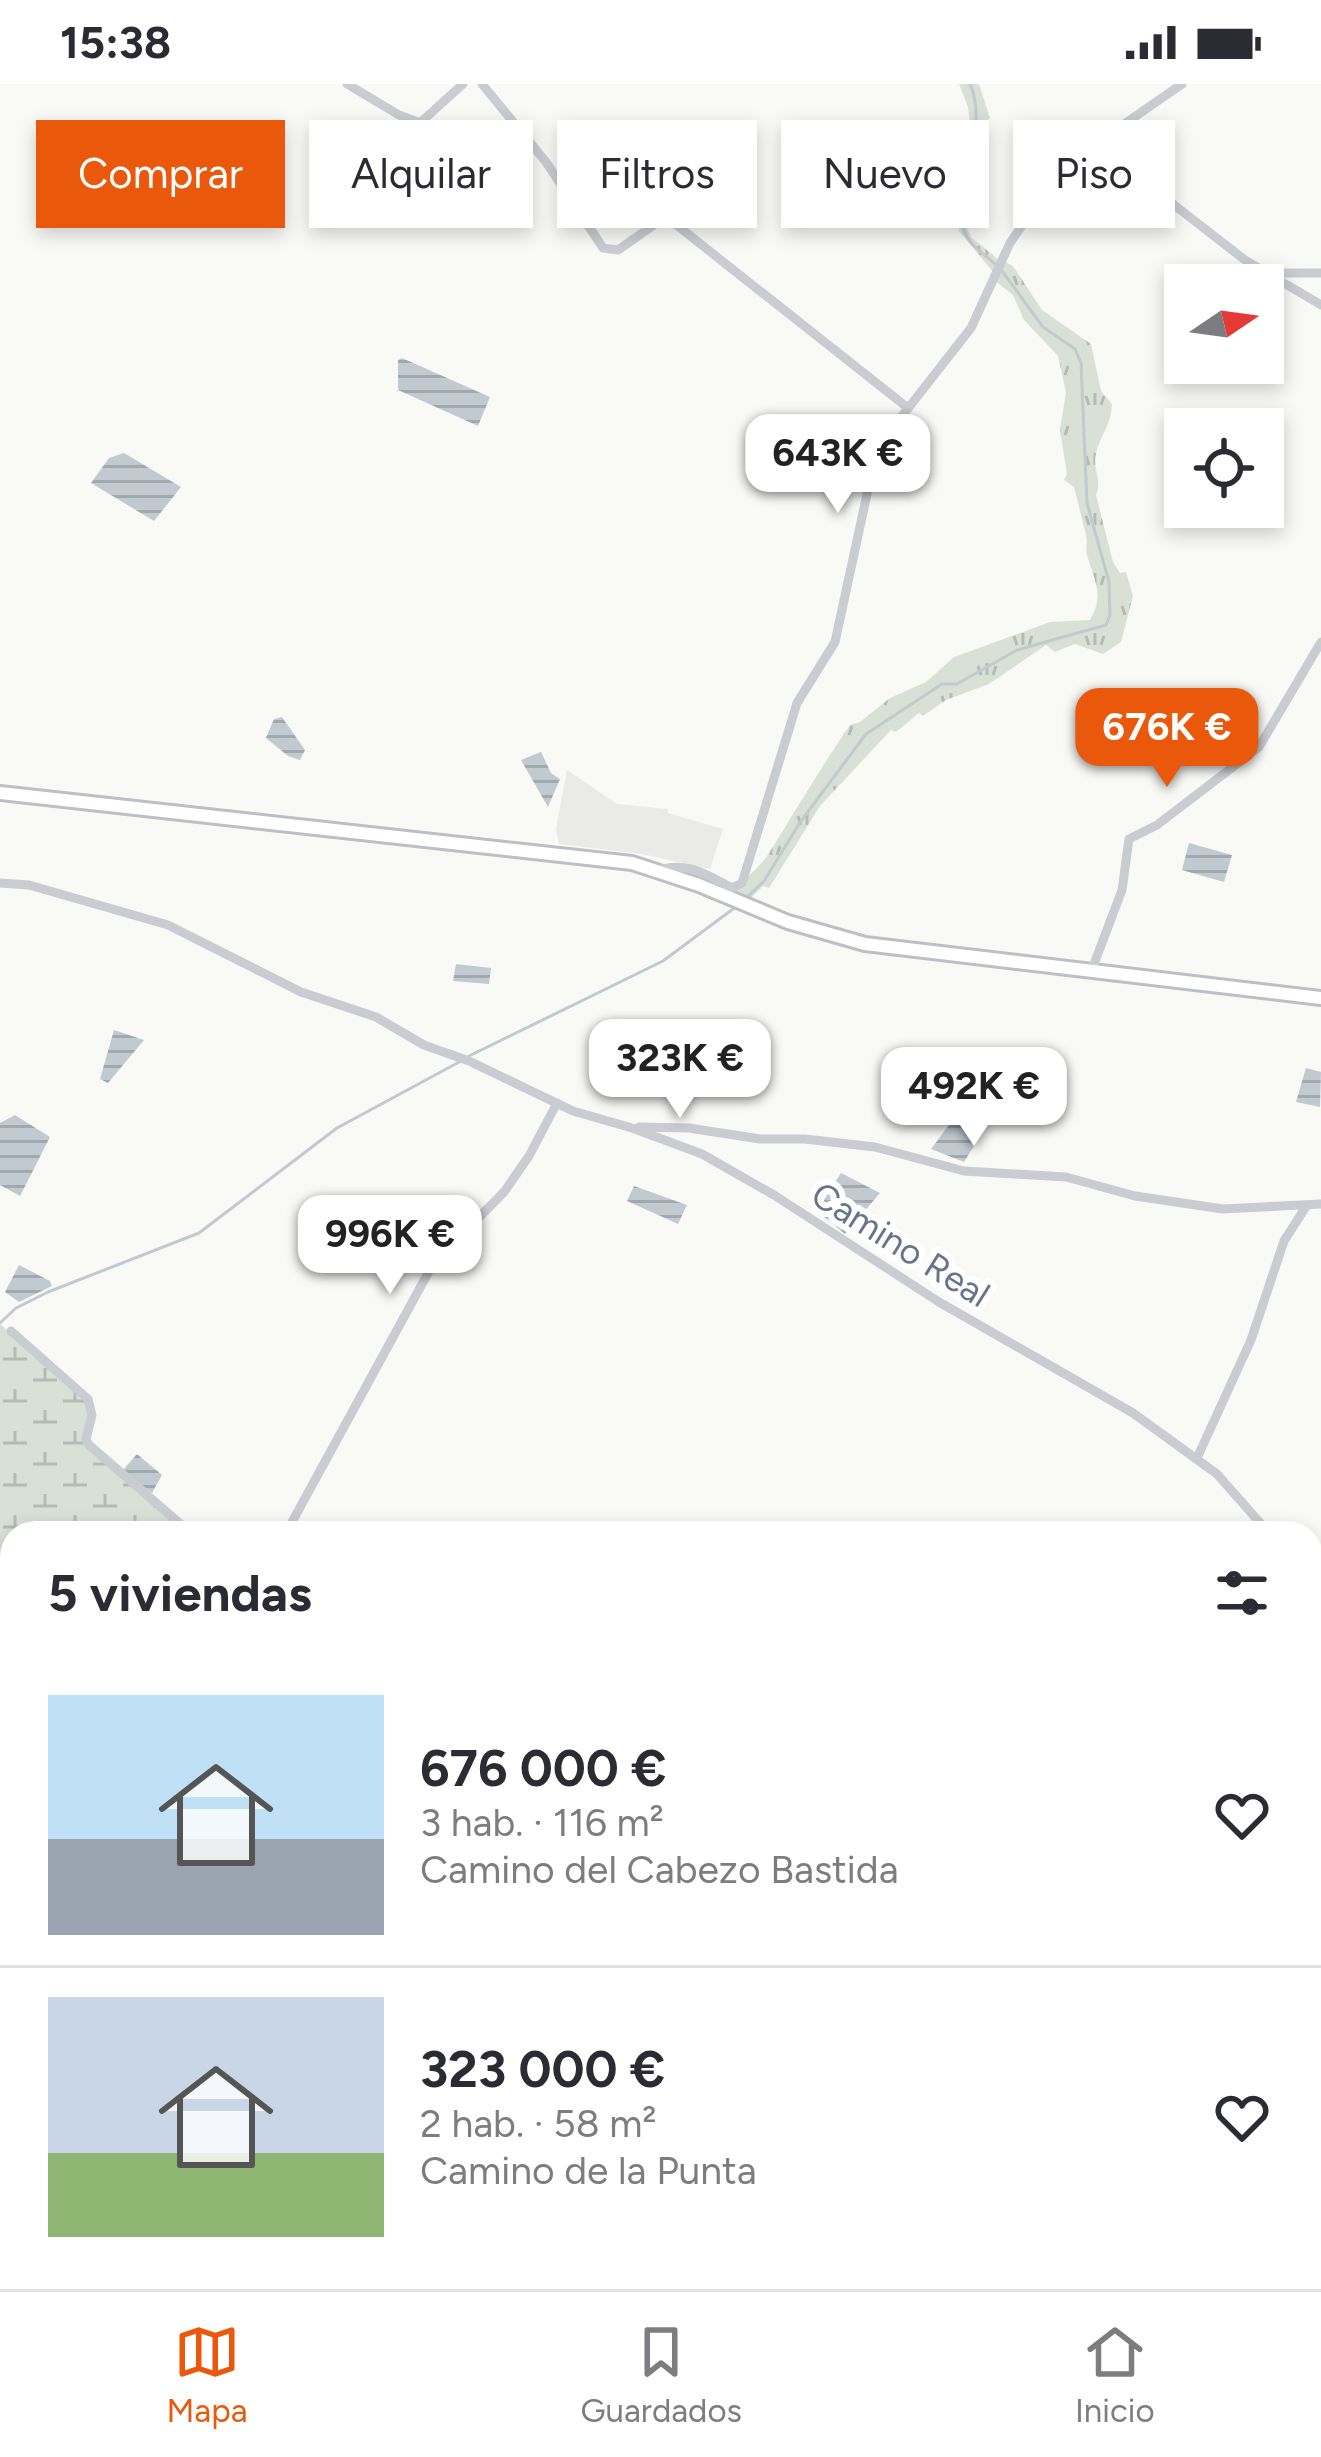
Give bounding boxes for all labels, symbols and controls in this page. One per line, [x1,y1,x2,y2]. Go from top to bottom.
text: 15:38 [60,15,171,69]
chip: Comprar [36,120,285,228]
chip: Alquilar [309,120,533,228]
chip: Filtros [557,120,757,228]
chip: Nuevo [781,120,989,228]
chip: Piso [1013,120,1175,228]
north arrow [1164,264,1284,384]
map controls [1164,264,1284,528]
button: locate [1164,408,1284,528]
pin: 643K € [740,414,936,516]
text: 643K € [772,429,904,476]
pin: 676K € [1069,688,1265,790]
text: 676K € [1102,703,1232,750]
pin: 323K € [582,1019,778,1121]
text: 323K € [616,1034,744,1081]
pin: 492K € [876,1047,1072,1149]
text: 492K € [908,1062,1040,1109]
street label: Camino Real [804,1173,998,1316]
pin: 996K € [292,1195,488,1297]
text: 996K € [325,1210,455,1257]
icon: filters [1209,1560,1275,1626]
text: 5 viviendas [48,1563,312,1624]
text: 676 000 € [420,1738,666,1799]
icon: home [144,1743,288,1887]
icon: heart [1209,1782,1275,1848]
text: 3 hab. · 116 m² [420,1799,664,1846]
text: Camino del Cabezo Bastida [420,1846,899,1893]
text: 323 000 € [420,2039,665,2100]
icon: home [144,2045,288,2189]
icon: heart [1209,2084,1275,2150]
text: 2 hab. · 58 m² [420,2100,657,2147]
text: Camino de la Punta [420,2147,757,2194]
tab: Mapa [166,2319,248,2430]
tab: Guardados [580,2319,742,2430]
tab: Inicio [1075,2319,1155,2430]

